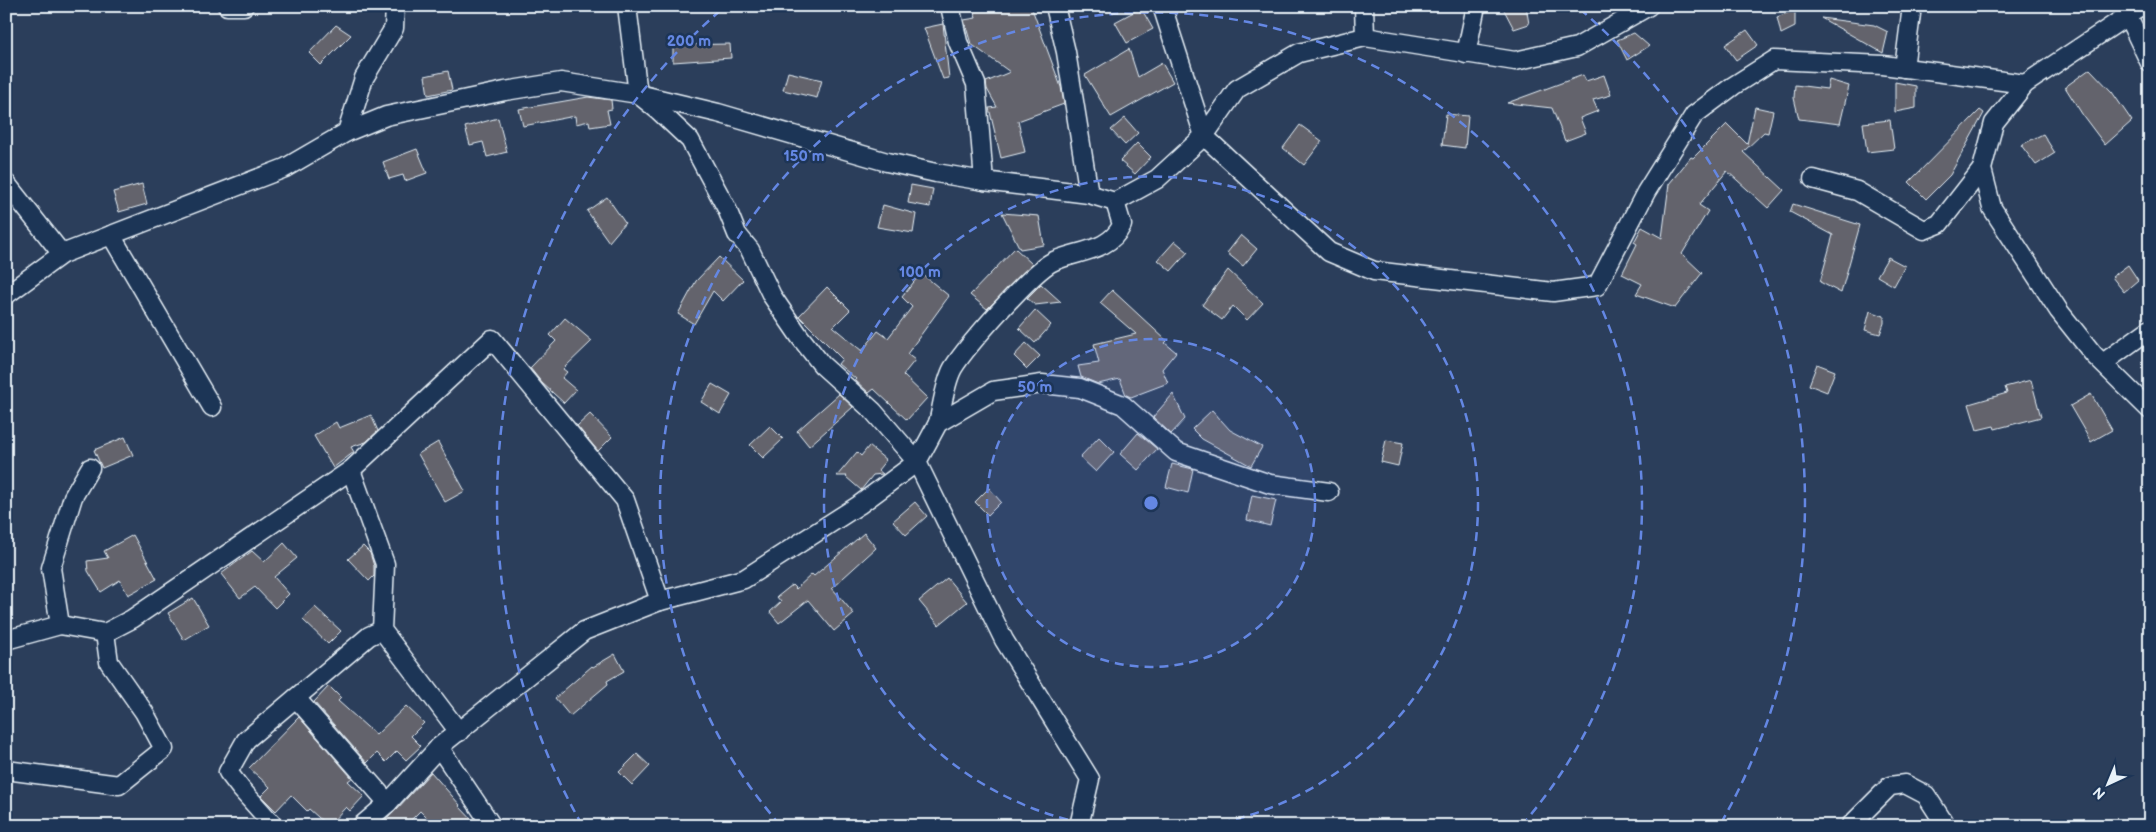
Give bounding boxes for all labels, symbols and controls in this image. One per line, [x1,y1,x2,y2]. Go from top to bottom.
text: 200 m [667,32,711,51]
text: 150 m [783,147,825,166]
text: 100 m [899,263,941,282]
text: 50 m [1018,378,1053,397]
centre of rings [1142,494,1160,512]
north arrow [2084,760,2134,810]
text: N [2090,783,2109,803]

